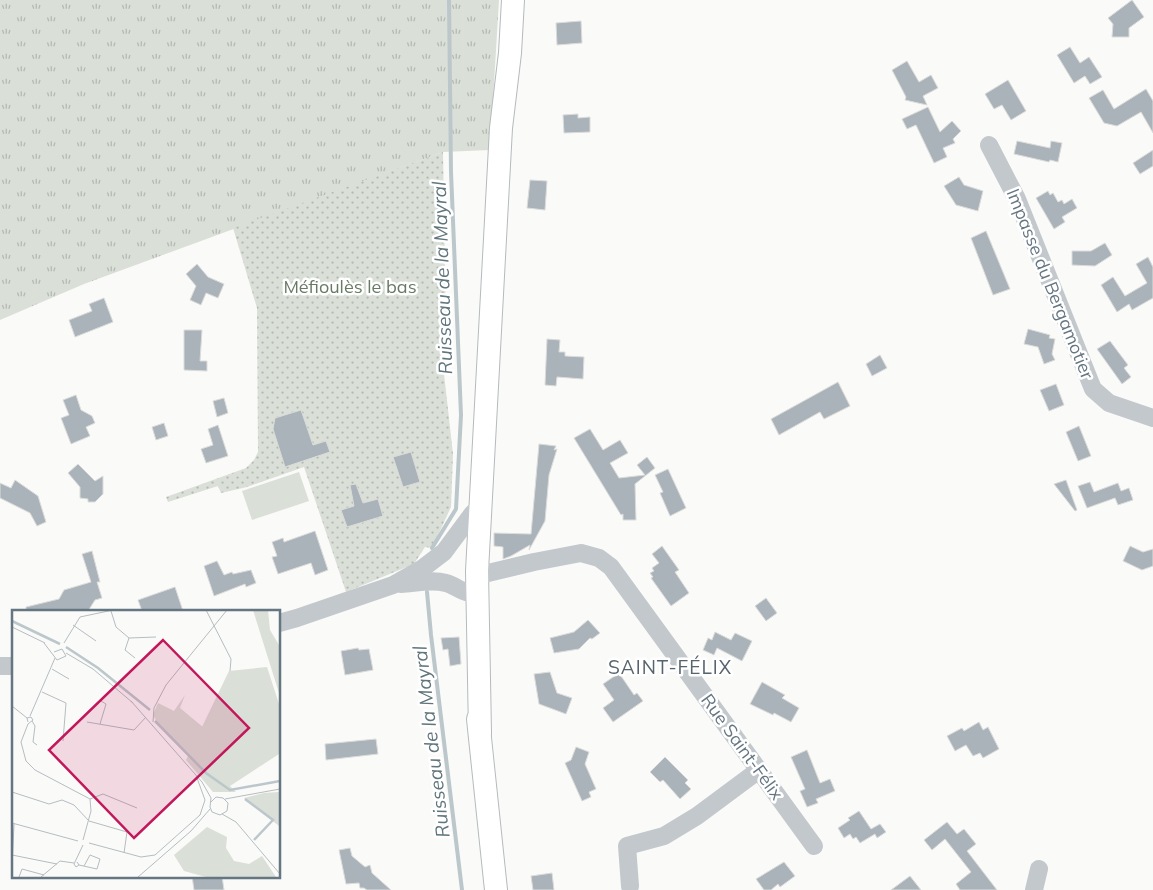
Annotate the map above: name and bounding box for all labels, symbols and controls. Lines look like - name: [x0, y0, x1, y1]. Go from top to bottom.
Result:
- water label: Ruisseau de la Mayral: [427, 181, 457, 375]
- street label: Impasse du Bergamotier: [1002, 185, 1099, 383]
- park label: Méfioulès le bas: [283, 275, 417, 298]
- inset map: [12, 610, 280, 878]
- water label: Ruisseau de la Mayral: [407, 644, 455, 839]
- district label: SAINT-FÉLIX: [608, 655, 732, 679]
- street label: Rue Saint-Félix: [696, 689, 789, 805]

